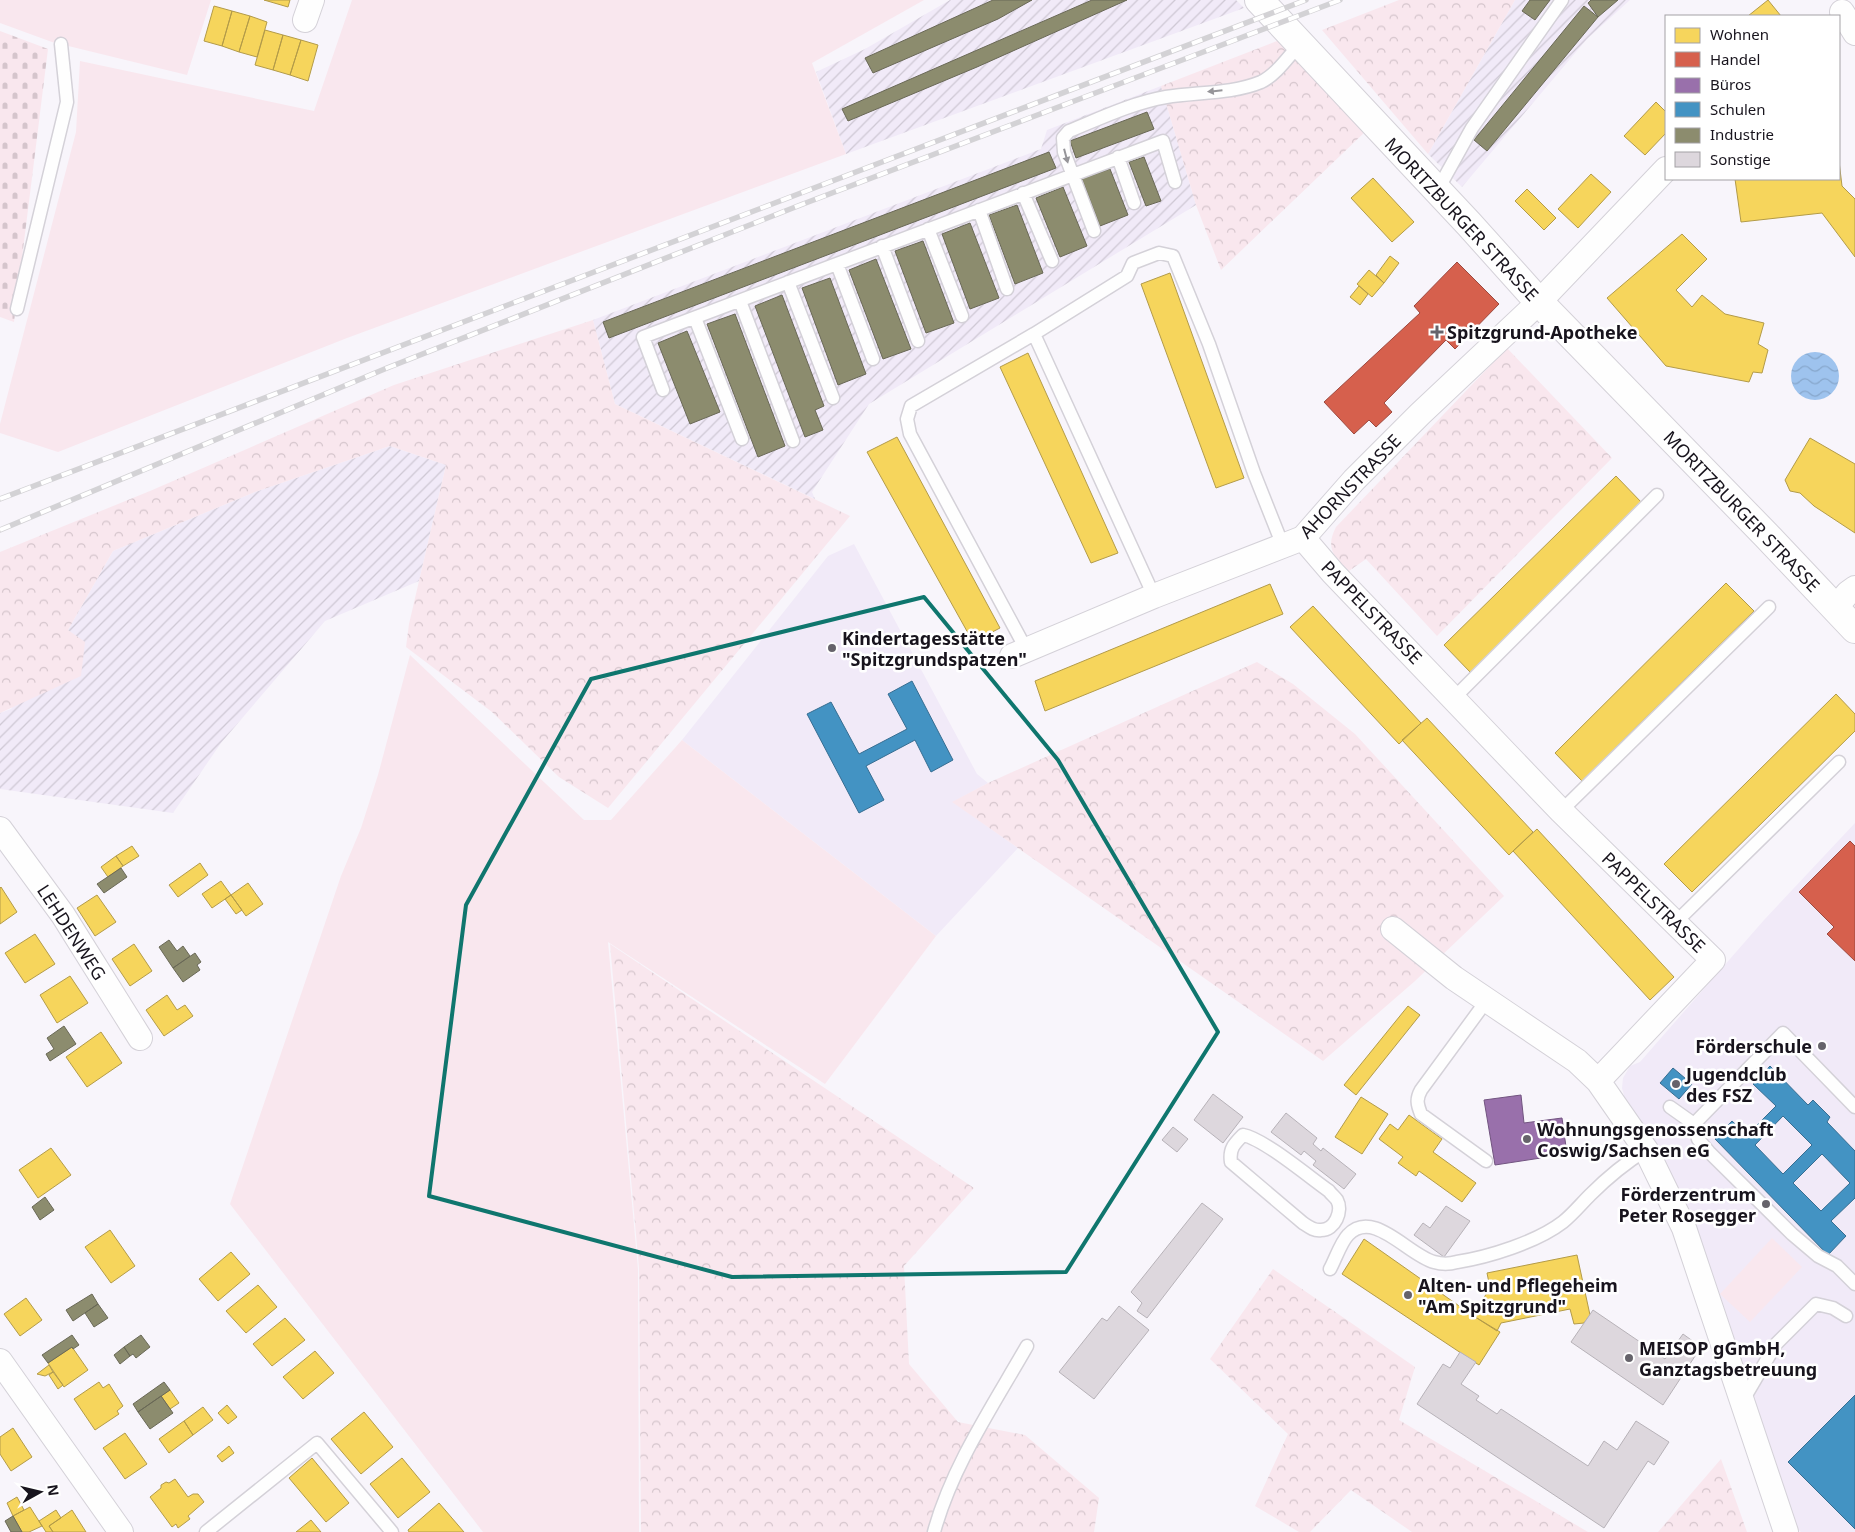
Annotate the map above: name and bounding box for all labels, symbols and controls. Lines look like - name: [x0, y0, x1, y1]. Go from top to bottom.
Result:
- legend: [1665, 15, 1840, 180]
- text: Wohnen: [1710, 24, 1769, 44]
- text: Handel: [1710, 49, 1760, 69]
- text: Büros: [1710, 74, 1751, 94]
- one-way arrow: [1207, 87, 1223, 95]
- text: Schulen: [1710, 99, 1766, 119]
- text: Industrie: [1710, 124, 1774, 144]
- street label: MORITZBURGER STRASSE: [1380, 132, 1544, 306]
- one-way arrow: [1062, 148, 1070, 163]
- text: Sonstige: [1710, 149, 1771, 169]
- place label: Spitzgrund-Apotheke: [1447, 320, 1638, 344]
- marker: Spitzgrund-Apotheke: [1431, 326, 1443, 338]
- street label: MORITZBURGER STRASSE: [1659, 425, 1825, 597]
- street label: AHORNSTRASSE: [1294, 429, 1406, 543]
- street label: PAPPELSTRASSE: [1316, 555, 1428, 669]
- place label: Kindertagesstätte "Spitzgrundspatzen": [842, 626, 1027, 671]
- marker: Kindertagesstätte "Spitzgrundspatzen": [826, 642, 838, 654]
- street label: PAPPELSTRASSE: [1597, 846, 1711, 958]
- street label: LEHDENWEG: [32, 880, 112, 984]
- place label: Förderschule: [1695, 1034, 1812, 1058]
- marker: Förderschule: [1816, 1040, 1828, 1052]
- place label: Jugendclub des FSZ: [1684, 1062, 1787, 1107]
- marker: Jugendclub des FSZ: [1670, 1078, 1682, 1090]
- place label: Wohnungsgenossenschaft Coswig/Sachsen eG: [1537, 1117, 1774, 1162]
- marker: Wohnungsgenossenschaft Coswig/Sachsen eG: [1521, 1133, 1533, 1145]
- place label: Förderzentrum Peter Rosegger: [1618, 1182, 1756, 1227]
- marker: Förderzentrum Peter Rosegger: [1760, 1198, 1772, 1210]
- place label: Alten- und Pflegeheim "Am Spitzgrund": [1418, 1273, 1618, 1318]
- marker: Alten- und Pflegeheim "Am Spitzgrund": [1402, 1289, 1414, 1301]
- place label: MEISOP gGmbH, Ganztagsbetreuung: [1639, 1336, 1817, 1381]
- marker: MEISOP gGmbH, Ganztagsbetreuung: [1623, 1352, 1635, 1364]
- north arrow: [15, 1467, 65, 1517]
- text: N: [43, 1483, 64, 1497]

